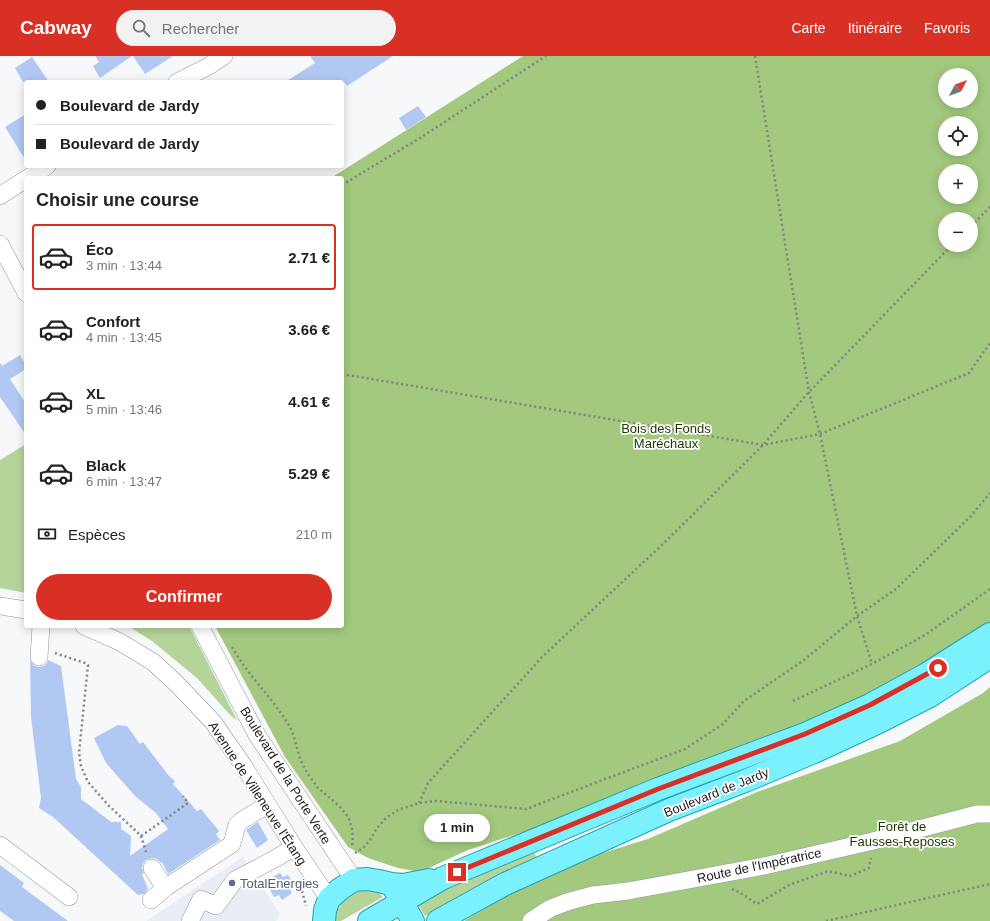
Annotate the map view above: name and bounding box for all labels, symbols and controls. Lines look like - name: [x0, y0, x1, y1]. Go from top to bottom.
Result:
- search box: [116, 10, 396, 46]
- text: Cabway: [20, 17, 92, 38]
- icon: search: [130, 17, 152, 39]
- text: Rechercher: [162, 20, 239, 37]
- text: Carte: [791, 20, 826, 36]
- text: Itinéraire: [848, 20, 902, 36]
- text: Favoris: [924, 20, 970, 36]
- north arrow: [938, 68, 978, 108]
- map controls: [938, 68, 978, 252]
- text: Boulevard de Jardy: [60, 97, 199, 114]
- button: locate: [938, 116, 978, 156]
- text: Boulevard de Jardy: [60, 135, 199, 152]
- button: +: [938, 164, 978, 204]
- text: Choisir une course: [36, 190, 199, 210]
- button: −: [938, 212, 978, 252]
- icon: car: [38, 239, 74, 275]
- text: Éco: [86, 241, 114, 258]
- text: 2.71 €: [288, 249, 330, 266]
- text: 3 min · 13:44: [86, 258, 162, 273]
- icon: car: [38, 311, 74, 347]
- text: Confort: [86, 313, 140, 330]
- text: 3.66 €: [288, 321, 330, 338]
- text: 4 min · 13:45: [86, 330, 162, 345]
- icon: car: [38, 383, 74, 419]
- text: XL: [86, 385, 105, 402]
- text: 4.61 €: [288, 393, 330, 410]
- text: 5 min · 13:46: [86, 402, 162, 417]
- park label: Bois des Fonds Maréchaux: [621, 421, 711, 451]
- icon: car: [38, 455, 74, 491]
- text: Black: [86, 457, 126, 474]
- text: 5.29 €: [288, 465, 330, 482]
- text: 6 min · 13:47: [86, 474, 162, 489]
- icon: cash: [36, 523, 58, 545]
- text: Espèces: [68, 526, 126, 543]
- text: 210 m: [296, 527, 332, 542]
- button: Confirmer: [36, 574, 332, 620]
- route start: [929, 659, 947, 677]
- street label: Boulevard de la Porte Verte: [237, 704, 334, 847]
- street label: Avenue de Villeneuve l'Étang: [205, 719, 310, 868]
- street label: Boulevard de Jardy: [661, 764, 771, 820]
- callout: 1 min: [424, 814, 490, 842]
- park label: Forêt de Fausses-Reposes: [850, 819, 955, 849]
- text: 1 min: [440, 820, 474, 835]
- street label: Route de l'Impératrice: [696, 845, 823, 886]
- route end: [448, 863, 466, 881]
- place label: TotalEnergies: [240, 876, 319, 891]
- marker: TotalEnergies: [227, 878, 237, 888]

